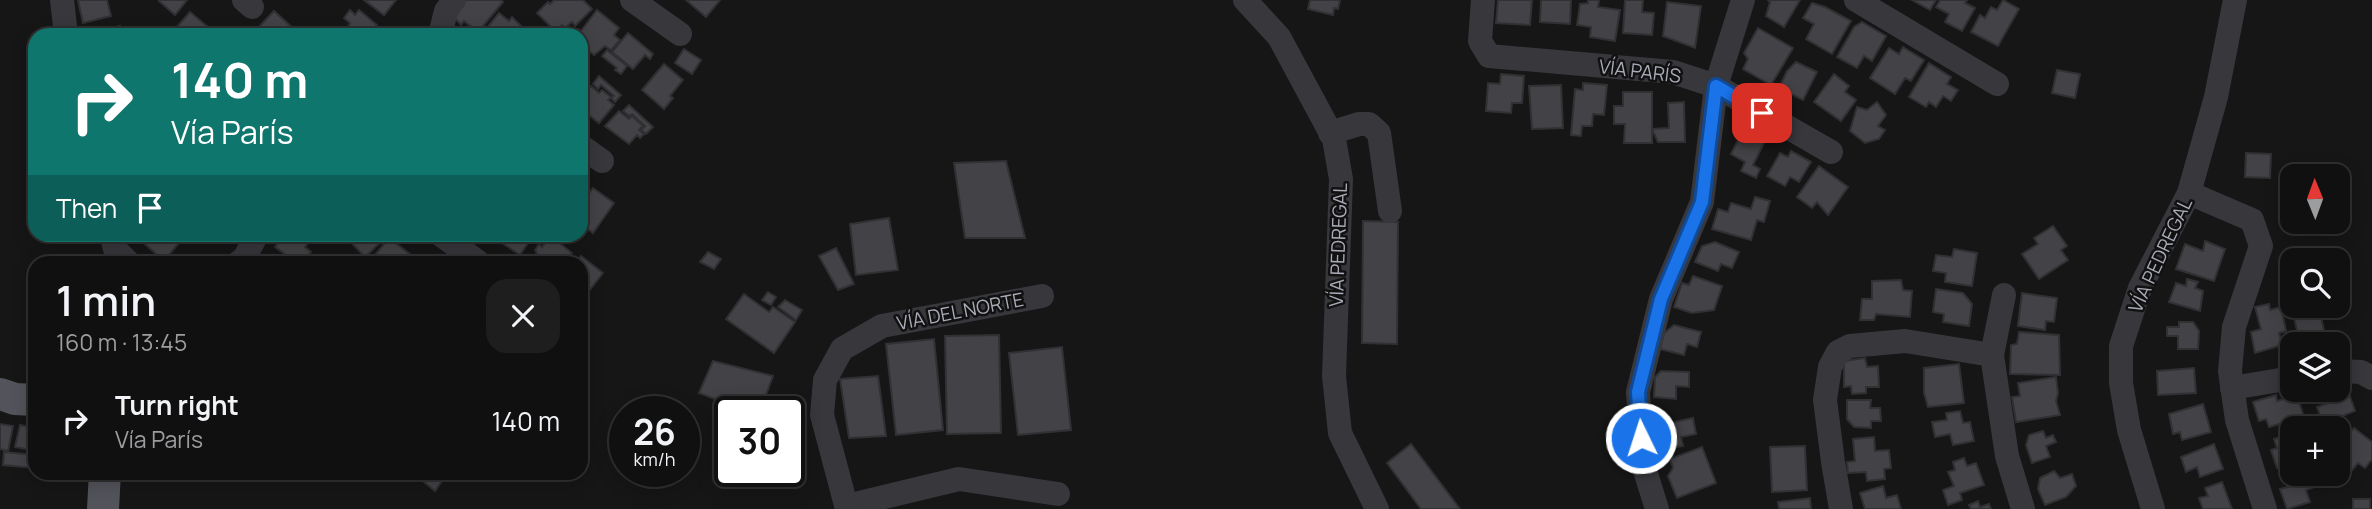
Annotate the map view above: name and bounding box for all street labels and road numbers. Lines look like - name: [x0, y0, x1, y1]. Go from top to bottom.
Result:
- street label: VÍA PARÍS: [1598, 53, 1683, 89]
- street label: VÍA PEDREGAL: [1323, 182, 1353, 307]
- street label: VÍA PEDREGAL: [2122, 193, 2198, 317]
- street label: VÍA DEL NORTE: [894, 286, 1026, 336]

